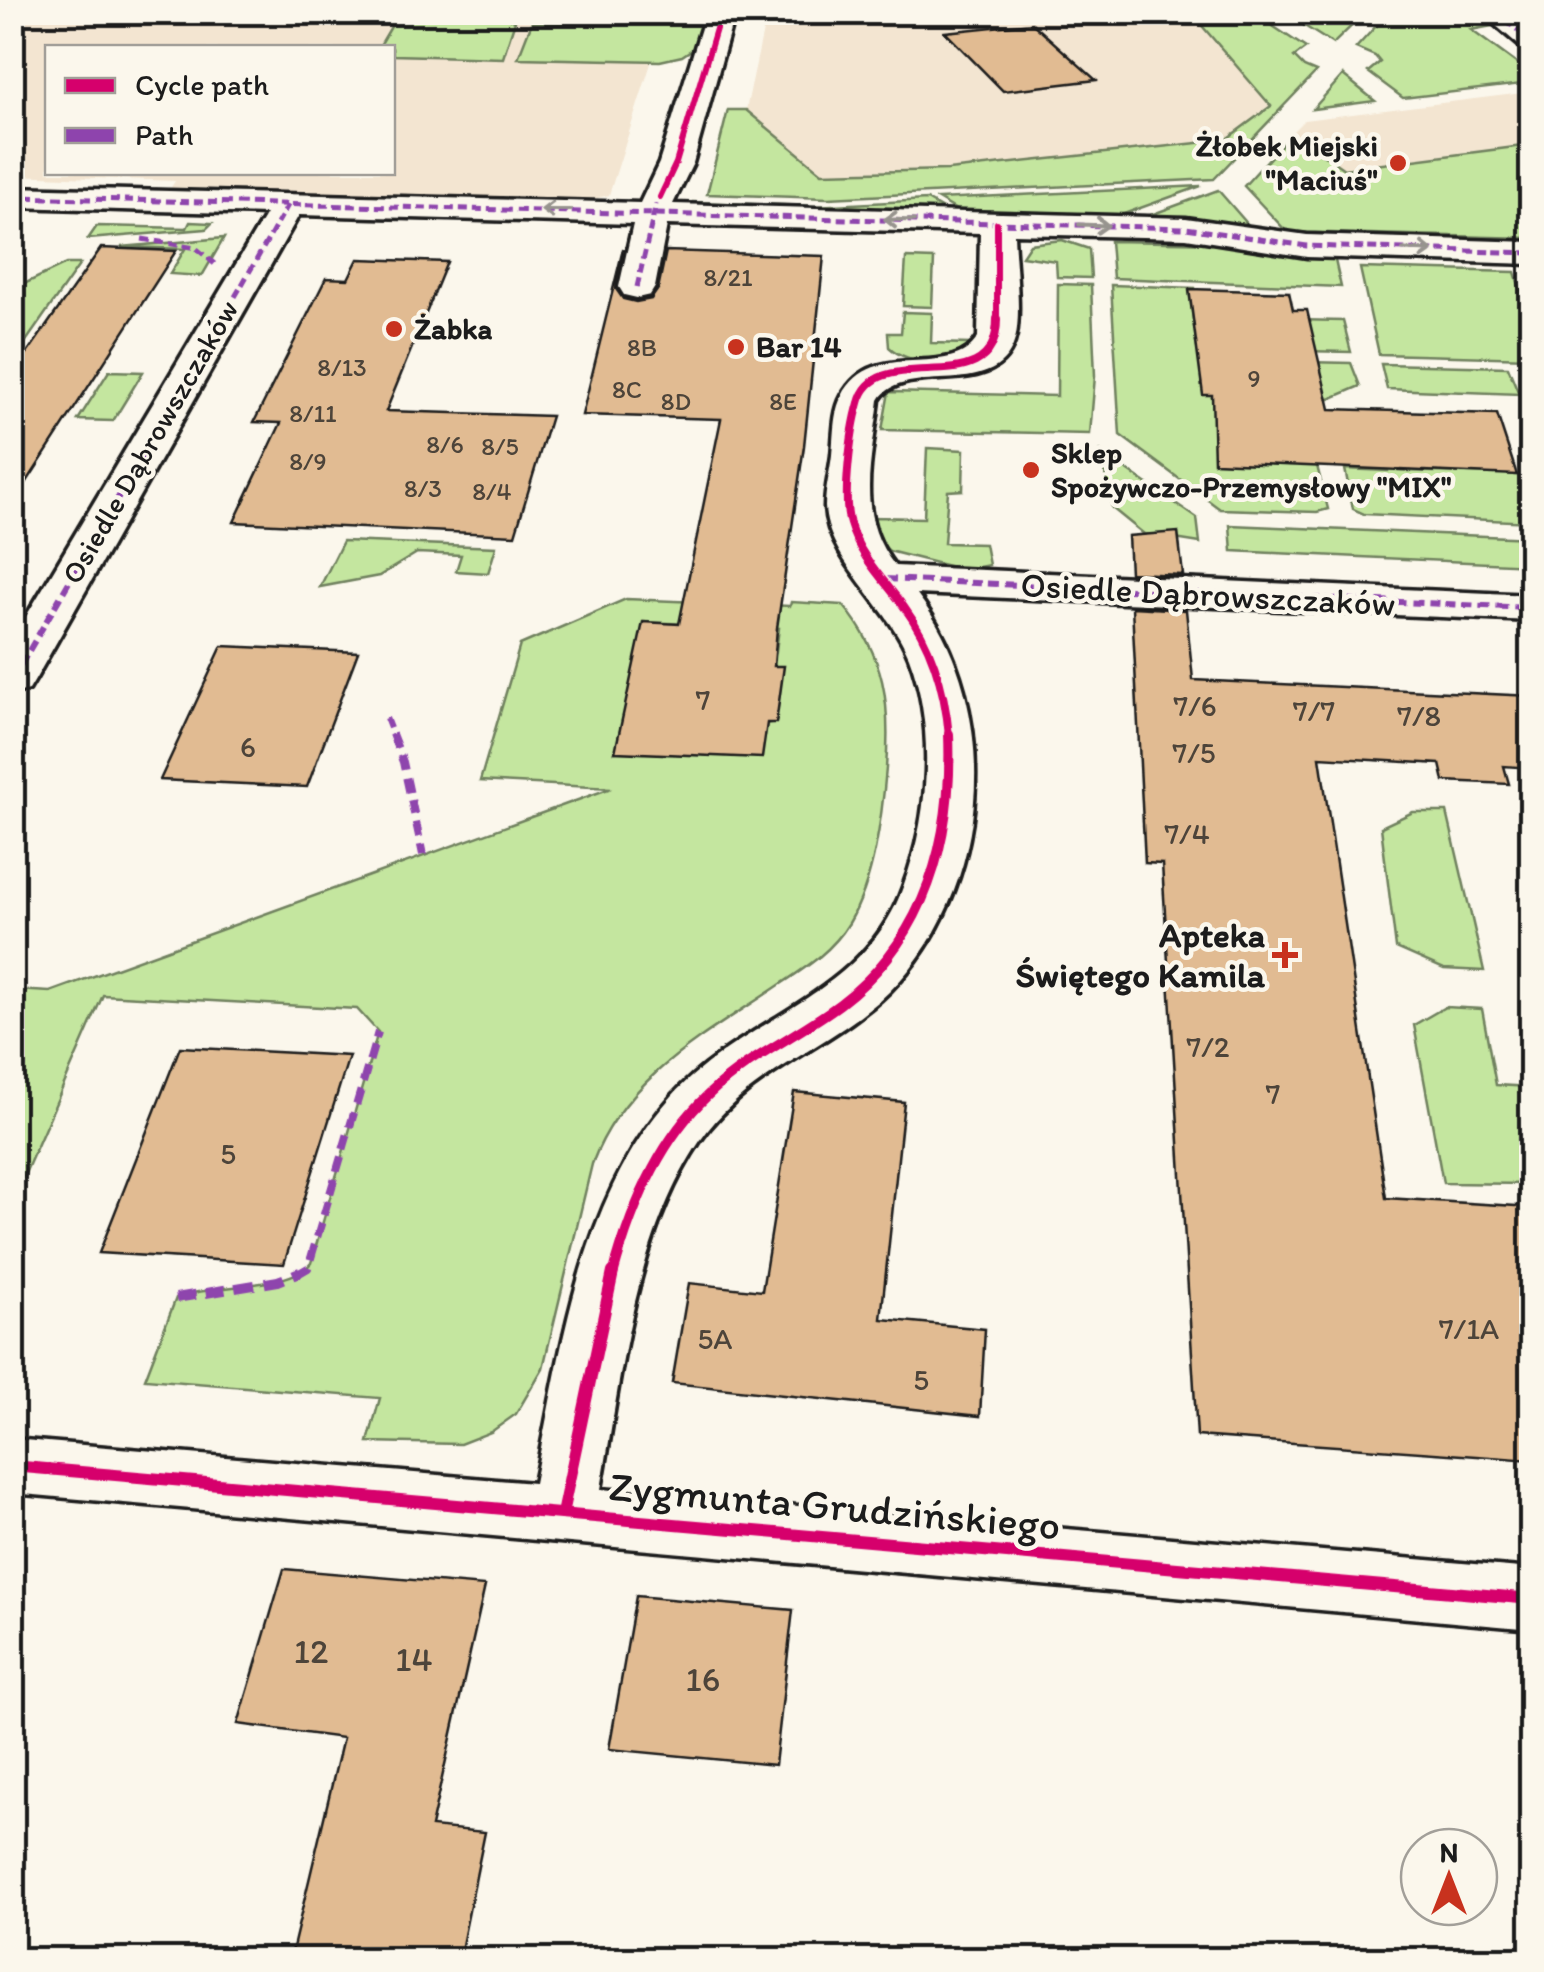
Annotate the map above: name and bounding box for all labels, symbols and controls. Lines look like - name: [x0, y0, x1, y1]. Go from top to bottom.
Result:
- legend: [45, 45, 395, 175]
- text: Cycle path: [135, 66, 269, 103]
- text: Path: [135, 116, 193, 153]
- place label: Żłobek Miejski "Maciuś": [1196, 127, 1378, 198]
- marker: Żłobek Miejski "Maciuś": [1387, 152, 1409, 174]
- one-way arrow: [540, 200, 572, 220]
- one-way arrow: [884, 210, 916, 229]
- one-way arrow: [1078, 216, 1110, 235]
- one-way arrow: [1401, 241, 1433, 260]
- house number: 8/21: [704, 262, 753, 292]
- street label: Osiedle Dąbrowszczaków: [53, 293, 246, 590]
- place label: Żabka: [414, 310, 493, 347]
- marker: Żabka: [383, 318, 405, 340]
- place label: Bar 14: [756, 328, 842, 365]
- house number: 8B: [627, 332, 657, 362]
- marker: Bar 14: [725, 336, 747, 358]
- house number: 8/13: [317, 352, 367, 382]
- house number: 9: [1247, 363, 1261, 393]
- house number: 8C: [612, 374, 642, 404]
- house number: 8D: [661, 386, 691, 416]
- house number: 8E: [769, 386, 797, 416]
- house number: 8/11: [289, 398, 337, 428]
- house number: 8/6: [426, 429, 464, 459]
- house number: 8/5: [481, 431, 519, 461]
- place label: Sklep Spożywczo-Przemysłowy "MIX": [1051, 434, 1452, 505]
- house number: 8/9: [289, 446, 327, 476]
- marker: Sklep Spożywczo-Przemysłowy "MIX": [1020, 459, 1042, 481]
- house number: 8/3: [404, 473, 442, 503]
- house number: 8/4: [472, 476, 512, 506]
- street label: Osiedle Dąbrowszczaków: [1019, 563, 1397, 625]
- house number: 7: [696, 681, 711, 718]
- house number: 7/6: [1173, 687, 1217, 724]
- house number: 7/7: [1293, 692, 1335, 729]
- house number: 7/8: [1397, 697, 1441, 734]
- house number: 6: [240, 728, 256, 765]
- house number: 7/5: [1172, 734, 1216, 771]
- house number: 7/4: [1164, 815, 1210, 852]
- place label: Apteka Świętego Kamila: [1015, 914, 1266, 996]
- marker: Apteka Świętego Kamila: [1274, 944, 1296, 966]
- house number: 7/2: [1186, 1028, 1230, 1065]
- house number: 7: [1266, 1075, 1281, 1112]
- house number: 5: [220, 1135, 236, 1172]
- house number: 7/1A: [1439, 1310, 1499, 1347]
- house number: 5A: [698, 1320, 732, 1357]
- house number: 5: [913, 1361, 929, 1398]
- street label: Zygmunta Grudzińskiego: [607, 1460, 1063, 1551]
- house number: 12: [294, 1630, 328, 1672]
- house number: 14: [395, 1638, 433, 1680]
- house number: 16: [686, 1658, 720, 1700]
- north arrow: [1399, 1827, 1499, 1927]
- text: N: [1440, 1835, 1458, 1869]

